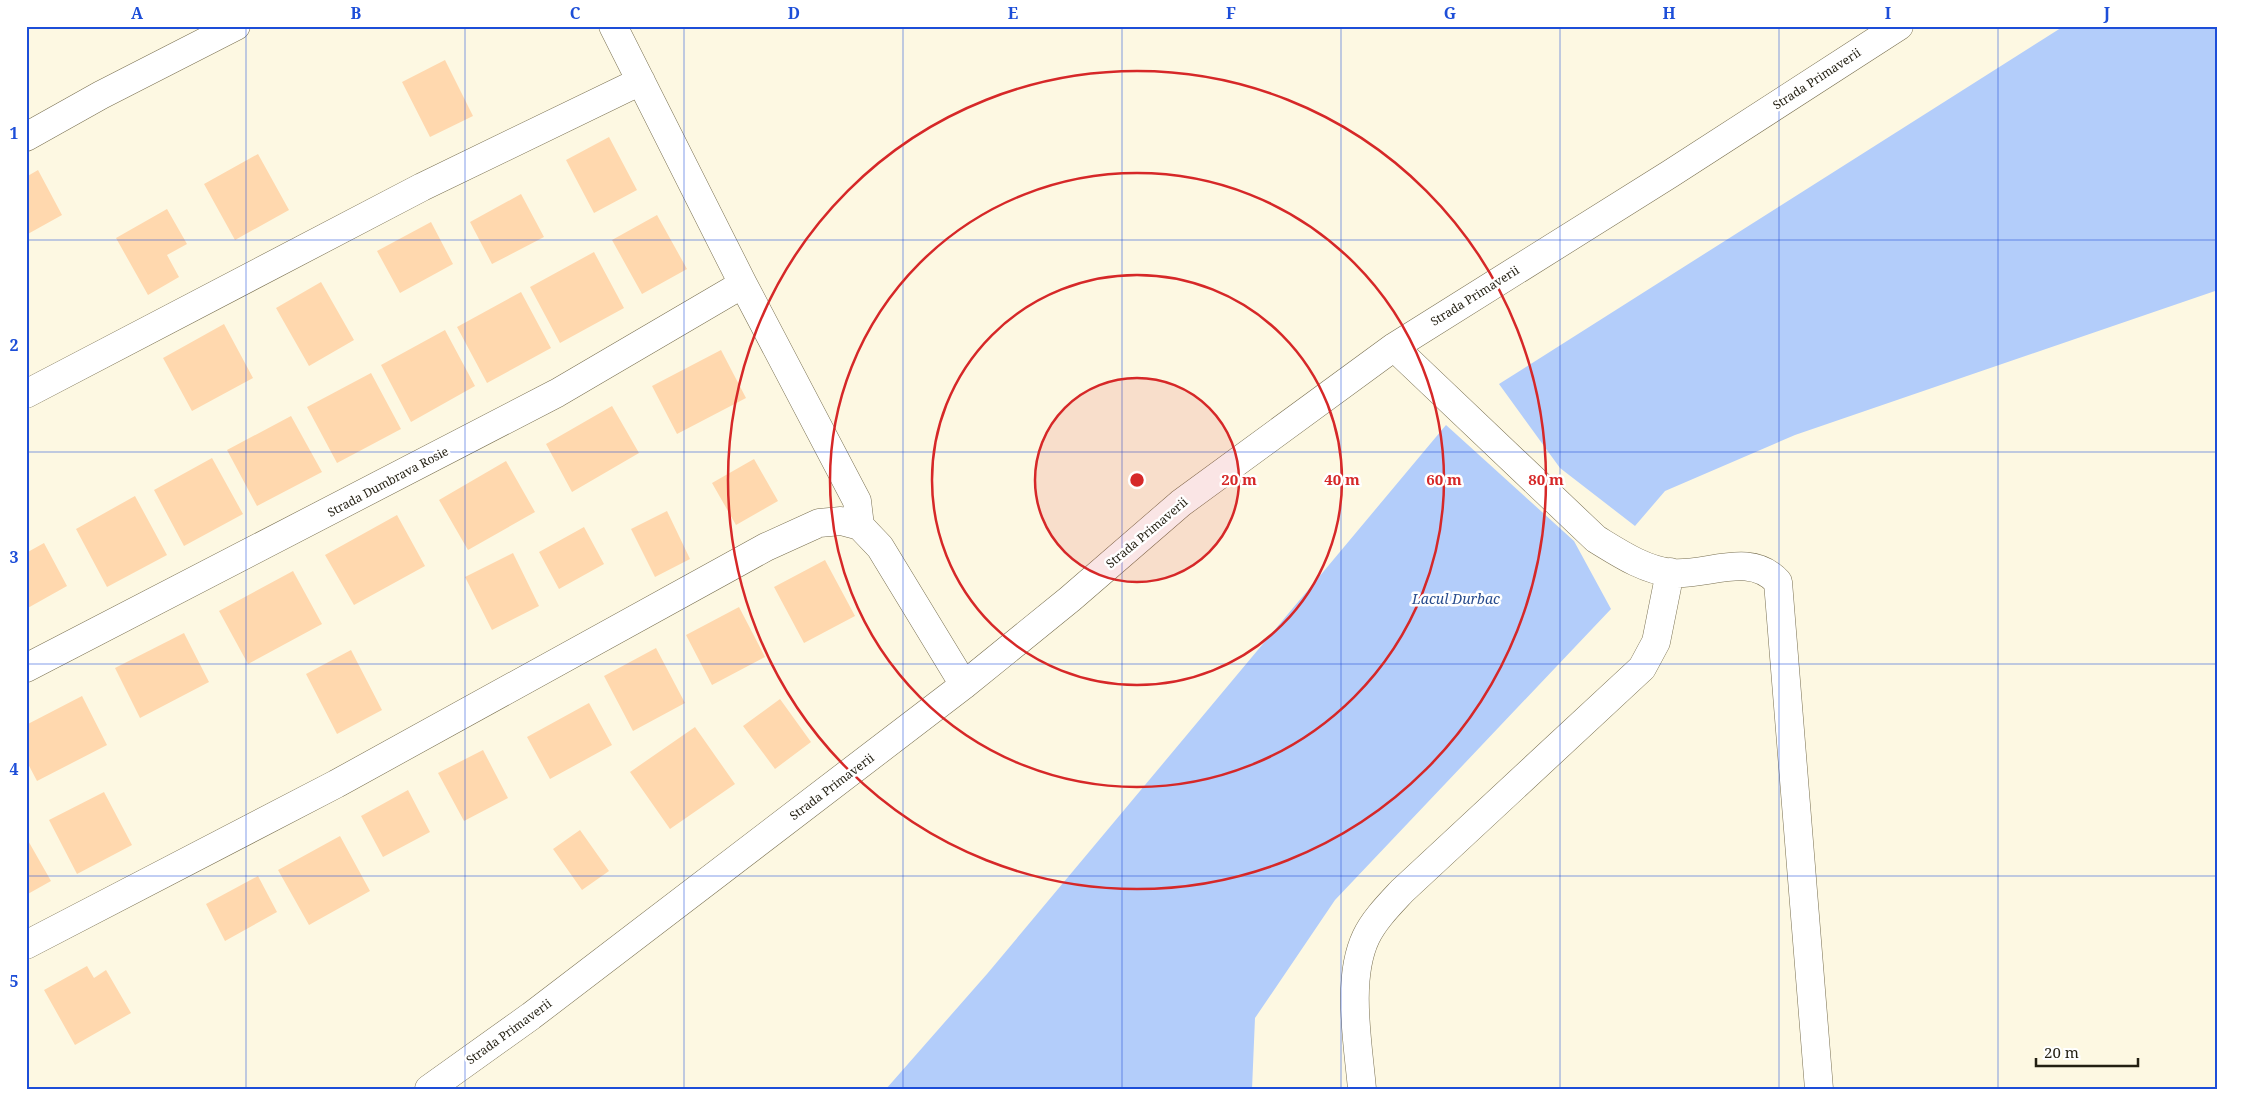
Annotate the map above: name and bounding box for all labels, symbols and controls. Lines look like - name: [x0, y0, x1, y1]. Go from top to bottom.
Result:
- text: A: [131, 2, 144, 24]
- text: B: [351, 2, 362, 24]
- text: C: [570, 2, 581, 24]
- text: D: [788, 2, 800, 24]
- text: E: [1008, 2, 1018, 24]
- text: F: [1226, 2, 1236, 24]
- text: G: [1444, 2, 1456, 24]
- text: H: [1662, 2, 1676, 24]
- text: I: [1885, 2, 1891, 24]
- text: J: [2103, 2, 2111, 24]
- street label: Strada Primaverii: [1769, 44, 1864, 113]
- text: 1: [9, 122, 19, 144]
- street label: Strada Primaverii: [1427, 261, 1522, 330]
- text: 2: [9, 334, 19, 356]
- street label: Strada Dumbrava Rosie: [324, 442, 451, 521]
- text: 20 m: [1221, 469, 1257, 489]
- text: 40 m: [1324, 469, 1360, 489]
- text: 60 m: [1426, 469, 1462, 489]
- text: 80 m: [1528, 469, 1564, 489]
- centre of rings: [1128, 471, 1146, 489]
- street label: Strada Primaverii: [1102, 493, 1191, 572]
- text: 3: [9, 546, 19, 568]
- water label: Lacul Durbac: [1411, 589, 1500, 608]
- street label: Strada Primaverii: [786, 749, 878, 824]
- text: 4: [9, 758, 19, 780]
- text: 5: [9, 970, 19, 992]
- street label: Strada Primaverii: [463, 995, 555, 1068]
- scale bar: [2036, 1035, 2139, 1067]
- text: 20 m: [2044, 1042, 2079, 1062]

